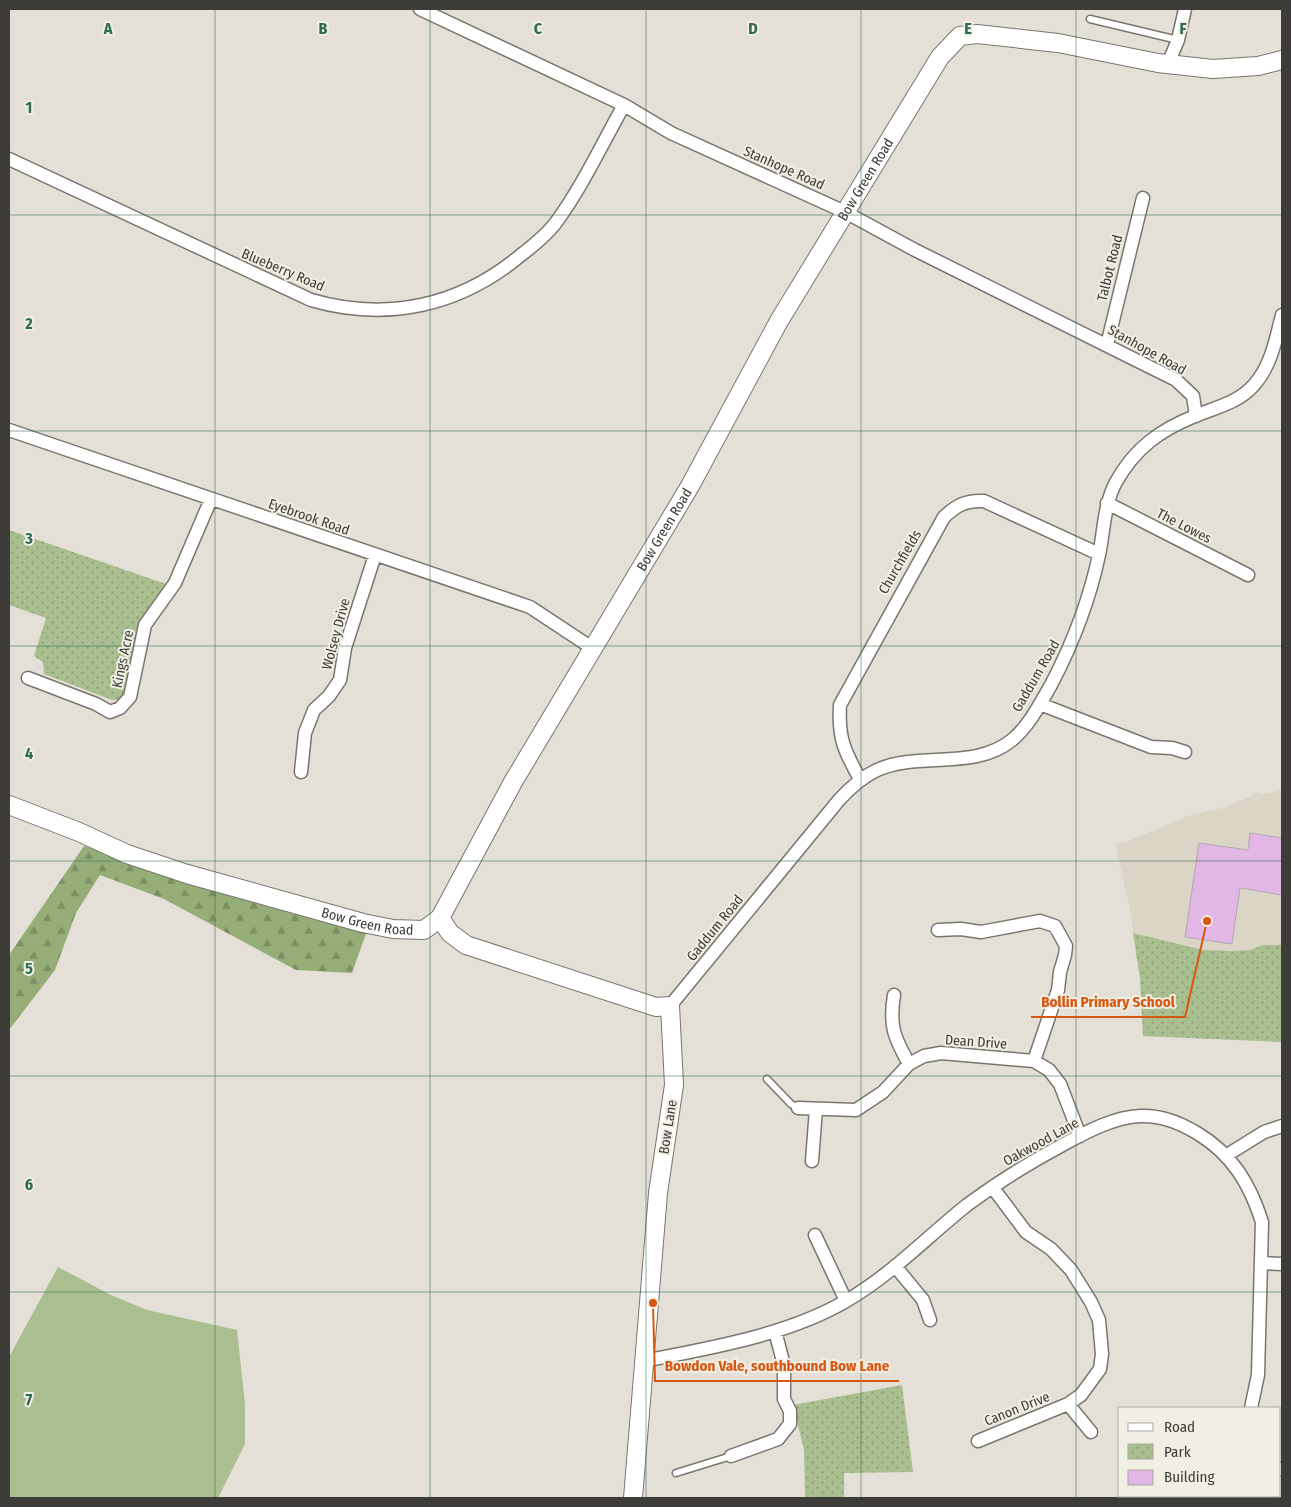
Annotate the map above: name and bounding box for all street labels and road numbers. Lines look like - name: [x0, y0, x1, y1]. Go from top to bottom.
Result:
- street label: Bow Green Road: [834, 135, 897, 224]
- street label: Stanhope Road: [741, 143, 827, 193]
- street label: Talbot Road: [1094, 233, 1126, 303]
- street label: Blueberry Road: [239, 245, 327, 295]
- street label: Stanhope Road: [1105, 321, 1189, 379]
- street label: Bow Green Road: [633, 485, 695, 574]
- street label: Eyebrook Road: [266, 495, 352, 539]
- street label: The Lowes: [1154, 505, 1214, 547]
- street label: Churchfields: [875, 527, 925, 597]
- street label: Wolsey Drive: [318, 596, 354, 672]
- street label: Kings Acre: [109, 628, 137, 690]
- street label: Gaddum Road: [1009, 637, 1063, 715]
- street label: Gaddum Road: [683, 891, 747, 965]
- street label: Bow Green Road: [320, 903, 414, 938]
- street label: Dean Drive: [944, 1031, 1008, 1053]
- street label: Bow Lane: [655, 1099, 681, 1155]
- street label: Oakwood Lane: [1000, 1114, 1082, 1170]
- street label: Canon Drive: [982, 1388, 1052, 1430]

